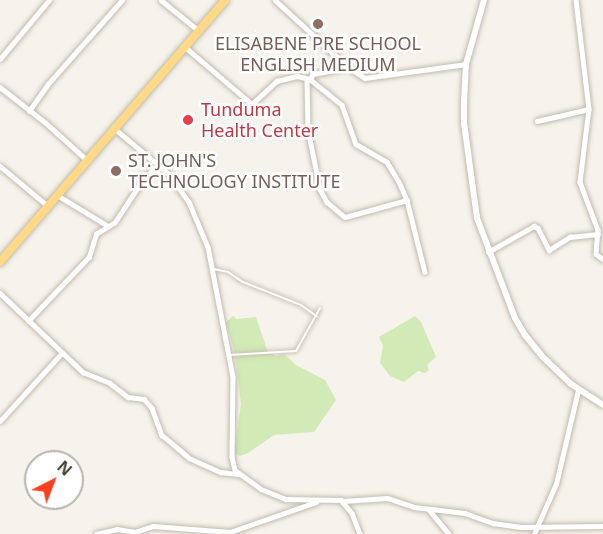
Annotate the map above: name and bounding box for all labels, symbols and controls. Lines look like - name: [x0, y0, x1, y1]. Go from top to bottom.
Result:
- marker: ELISABENE PRE SCHOOL ENGLISH MEDIUM: [311, 17, 325, 31]
- place label: ELISABENE PRE SCHOOL ENGLISH MEDIUM: [215, 33, 421, 76]
- place label: Tunduma Health Center: [201, 99, 318, 142]
- marker: Tunduma Health Center: [179, 111, 197, 129]
- place label: ST. JOHN'S TECHNOLOGY INSTITUTE: [128, 150, 341, 192]
- marker: ST. JOHN'S TECHNOLOGY INSTITUTE: [109, 164, 123, 178]
- north arrow: [24, 450, 84, 510]
- text: N: [53, 456, 77, 481]

